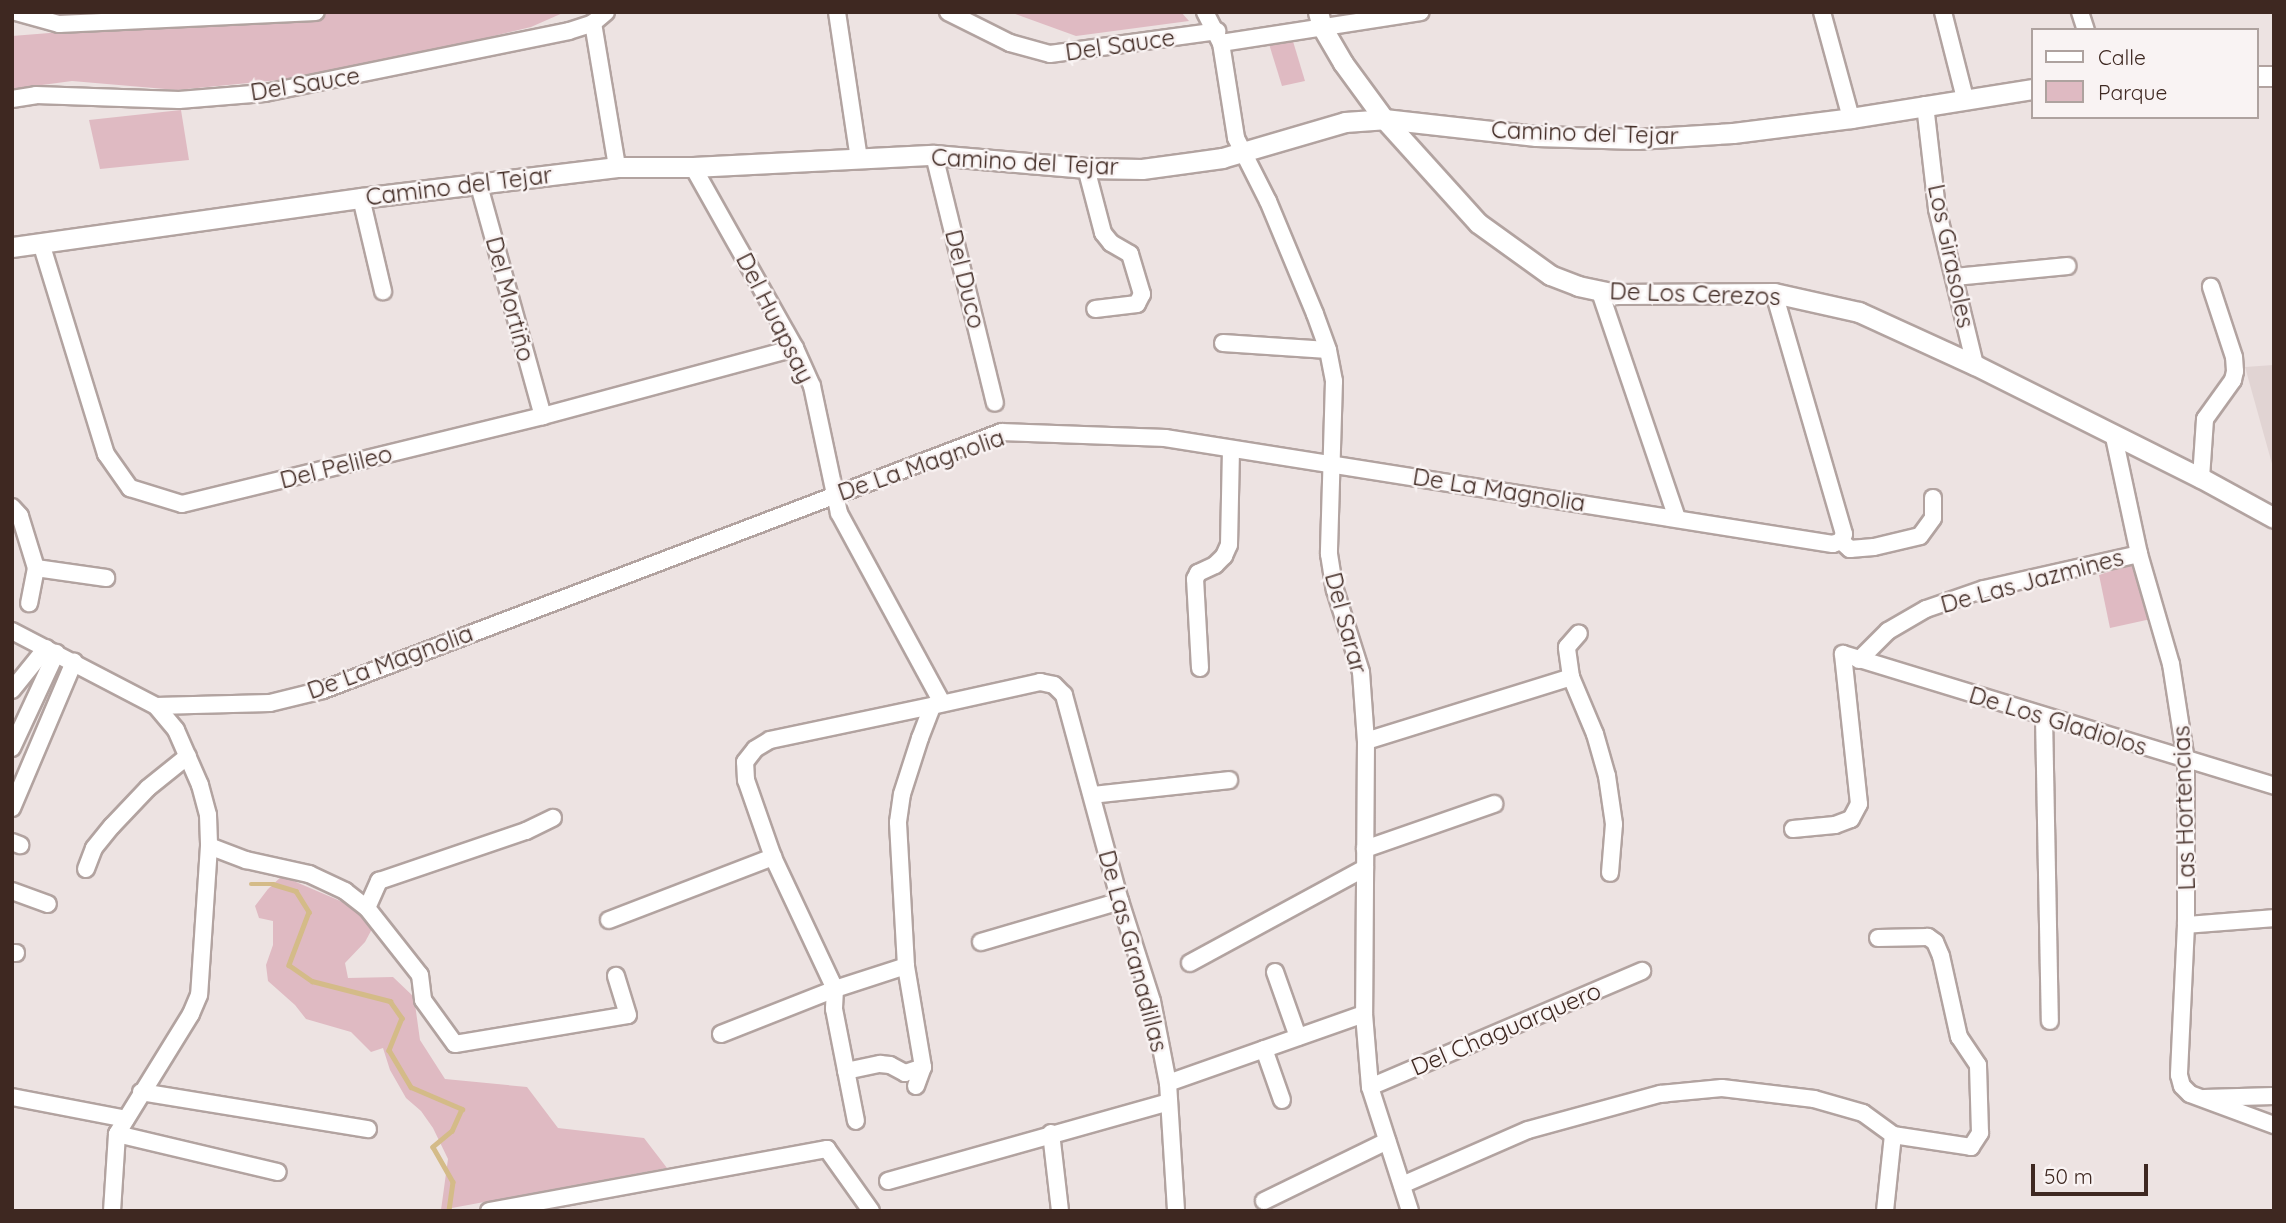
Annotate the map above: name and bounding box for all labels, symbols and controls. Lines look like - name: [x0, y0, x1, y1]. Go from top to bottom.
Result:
- street label: Del Sauce: [1063, 23, 1177, 67]
- legend: [2030, 28, 2258, 119]
- text: Calle: [2098, 44, 2146, 70]
- street label: Del Sauce: [248, 61, 362, 107]
- text: Parque: [2098, 79, 2167, 105]
- street label: Camino del Tejar: [1491, 115, 1679, 151]
- street label: Camino del Tejar: [930, 143, 1120, 181]
- street label: Camino del Tejar: [364, 160, 554, 212]
- street label: Los Girasoles: [1922, 181, 1980, 331]
- street label: Del Duco: [939, 227, 991, 331]
- street label: Del Mortiño: [479, 233, 541, 365]
- street label: Del Huapsay: [730, 248, 820, 388]
- street label: De Los Cerezos: [1609, 277, 1781, 311]
- street label: De La Magnolia: [834, 423, 1008, 507]
- street label: Del Pelileo: [277, 439, 395, 495]
- street label: De La Magnolia: [1411, 462, 1587, 518]
- street label: De Las Jazmines: [1937, 543, 2127, 619]
- street label: Del Sarar: [1319, 569, 1373, 677]
- street label: De La Magnolia: [303, 619, 477, 705]
- street label: De Los Gladiolos: [1966, 680, 2150, 762]
- street label: Las Hortencias: [2167, 725, 2201, 891]
- street label: De Las Granadillas: [1092, 847, 1174, 1055]
- street label: Del Chaguarquero: [1407, 976, 1605, 1082]
- scale bar: [2034, 1150, 2151, 1194]
- text: 50 m: [2044, 1163, 2093, 1189]

